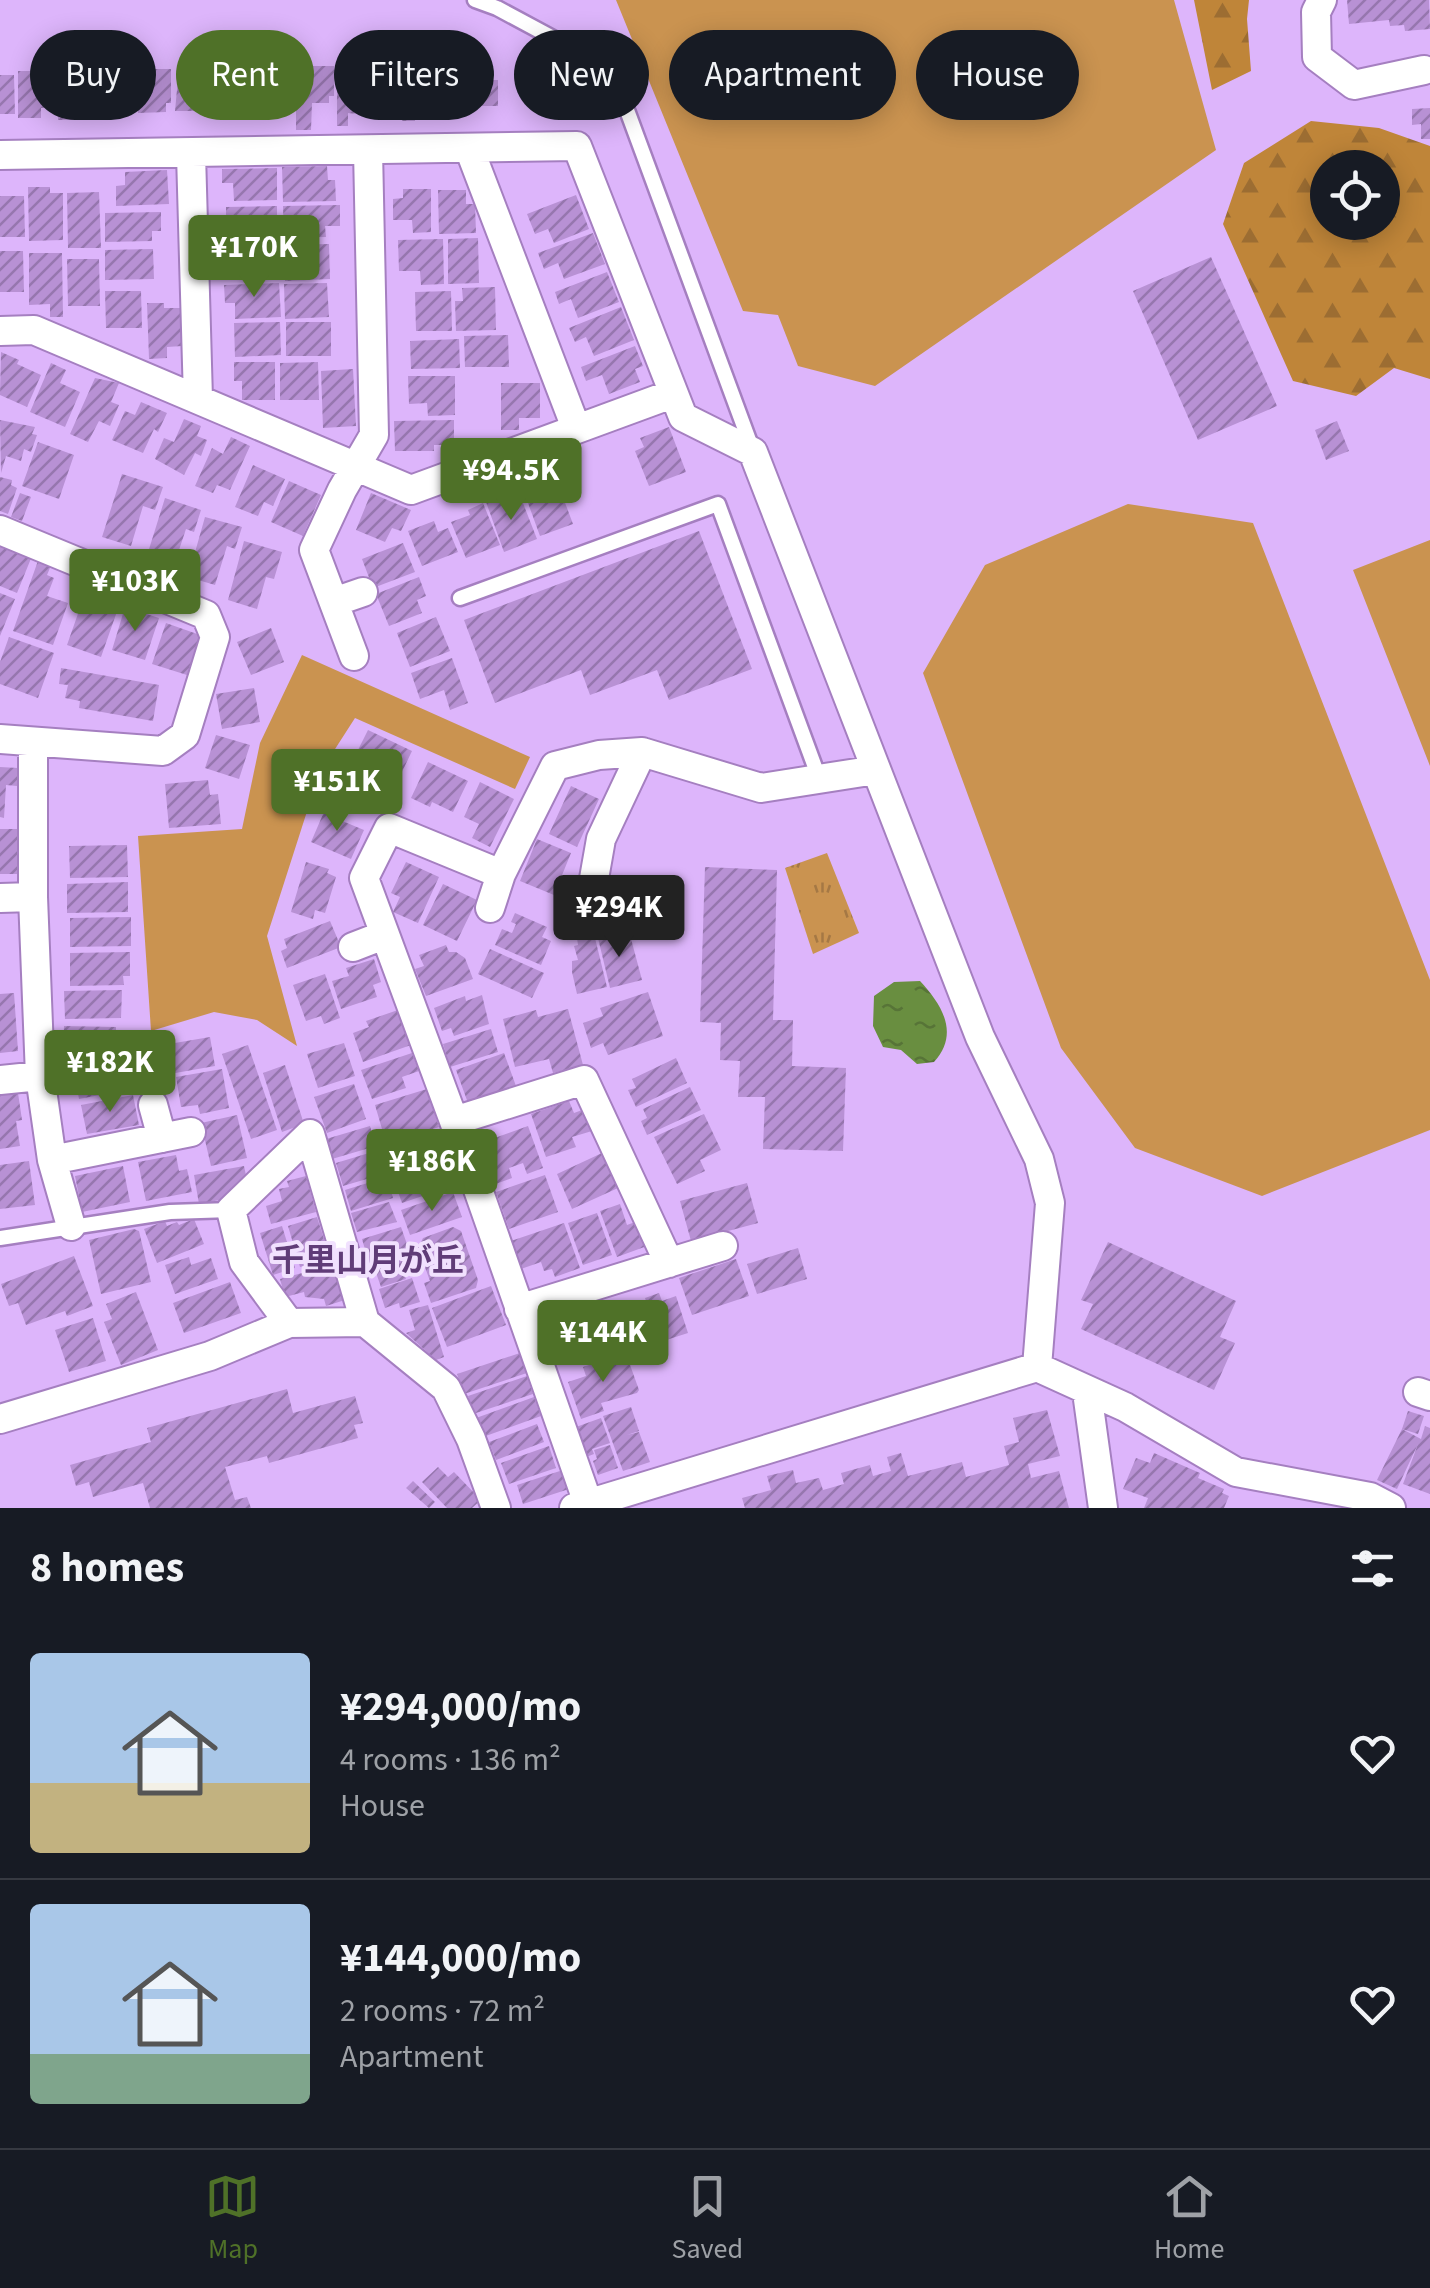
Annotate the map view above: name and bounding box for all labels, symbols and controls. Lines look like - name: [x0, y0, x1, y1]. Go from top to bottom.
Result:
- chip: Buy: [30, 30, 156, 120]
- chip: Rent: [176, 30, 314, 120]
- chip: Filters: [334, 30, 494, 120]
- chip: New: [514, 30, 649, 120]
- chip: Apartment: [669, 30, 896, 120]
- chip: House: [916, 30, 1079, 120]
- map controls: [1310, 150, 1400, 240]
- button: locate: [1310, 150, 1400, 240]
- pin: ¥170K: [184, 215, 324, 300]
- text: ¥170K: [210, 224, 298, 270]
- pin: ¥94.5K: [430, 438, 592, 523]
- text: ¥94.5K: [463, 447, 559, 493]
- pin: ¥103K: [65, 549, 205, 634]
- text: ¥103K: [91, 558, 179, 604]
- pin: ¥151K: [267, 749, 407, 834]
- text: ¥151K: [293, 758, 381, 804]
- pin: ¥294K: [549, 875, 689, 960]
- text: ¥294K: [575, 884, 663, 930]
- pin: ¥182K: [40, 1030, 180, 1115]
- text: ¥182K: [66, 1039, 154, 1085]
- pin: ¥186K: [362, 1129, 502, 1214]
- text: ¥186K: [388, 1138, 476, 1184]
- district label: 千里山月が丘: [272, 1238, 464, 1284]
- pin: ¥144K: [533, 1300, 673, 1385]
- text: ¥144K: [559, 1309, 647, 1355]
- text: 8 homes: [30, 1538, 184, 1598]
- icon: filters: [1345, 1541, 1400, 1596]
- text: ¥294,000/mo: [340, 1677, 581, 1737]
- icon: home: [110, 1693, 230, 1813]
- icon: heart: [1345, 1726, 1400, 1781]
- text: 4 rooms · 136 m²: [340, 1737, 561, 1783]
- text: House: [340, 1783, 425, 1829]
- text: ¥144,000/mo: [340, 1928, 581, 1988]
- icon: home: [110, 1944, 230, 2064]
- icon: heart: [1345, 1977, 1400, 2032]
- text: 2 rooms · 72 m²: [340, 1988, 545, 2034]
- text: Apartment: [340, 2034, 483, 2080]
- tab: Map: [205, 2169, 260, 2269]
- tab: Saved: [671, 2169, 743, 2269]
- tab: Home: [1154, 2169, 1224, 2269]

